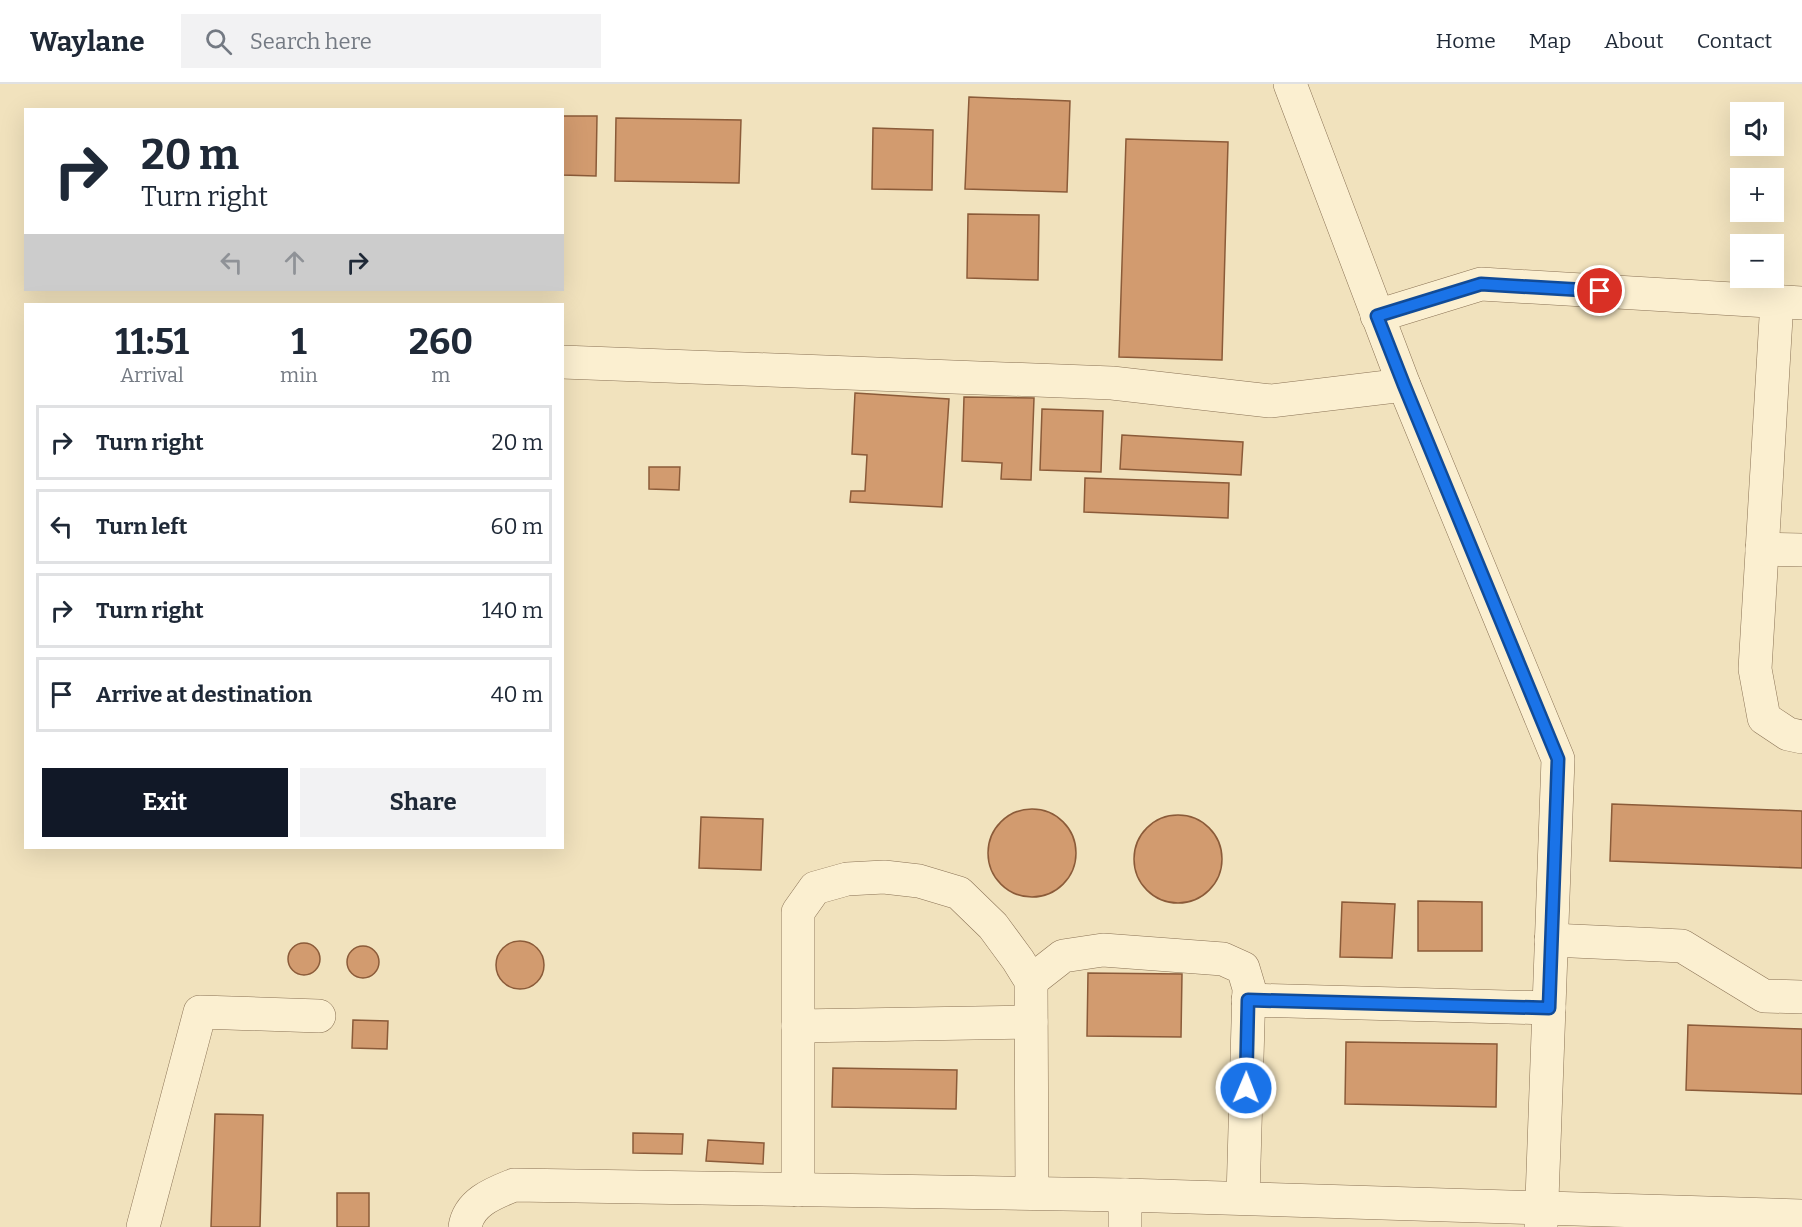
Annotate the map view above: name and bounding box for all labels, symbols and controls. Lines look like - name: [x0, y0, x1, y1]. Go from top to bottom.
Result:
- search box: [181, 14, 601, 68]
- text: Waylane: [30, 25, 145, 58]
- icon: search: [202, 25, 235, 58]
- text: Search here: [250, 28, 372, 55]
- text: Home: [1436, 28, 1496, 54]
- text: Map: [1529, 28, 1571, 54]
- text: About: [1604, 28, 1664, 54]
- text: Contact: [1697, 28, 1772, 54]
- map controls: [1730, 102, 1784, 288]
- button: sound: [1730, 102, 1784, 156]
- text: 20 m: [141, 130, 239, 180]
- icon: right: [42, 132, 120, 210]
- button: +: [1730, 168, 1784, 222]
- text: Turn right: [141, 181, 268, 213]
- button: −: [1730, 234, 1784, 288]
- icon: left: [215, 246, 248, 279]
- icon: ahead: [278, 246, 311, 279]
- icon: right: [341, 246, 374, 279]
- pin: [1574, 265, 1625, 316]
- icon: arrive: [1583, 274, 1616, 307]
- text: 11:51: [115, 320, 189, 364]
- text: 1: [291, 320, 307, 364]
- text: 260: [409, 320, 473, 364]
- text: Arrival: [120, 363, 184, 387]
- text: min: [280, 363, 318, 387]
- text: m: [431, 363, 450, 387]
- icon: right: [45, 426, 78, 459]
- text: Turn right: [96, 429, 204, 456]
- text: 20 m: [492, 429, 543, 456]
- icon: left: [45, 510, 78, 543]
- text: Turn left: [96, 513, 188, 540]
- text: 60 m: [491, 513, 543, 540]
- icon: right: [45, 594, 78, 627]
- text: Turn right: [96, 597, 204, 624]
- text: 140 m: [482, 597, 543, 624]
- icon: arrive: [45, 678, 78, 711]
- text: Arrive at destination: [96, 681, 312, 708]
- text: 40 m: [491, 681, 543, 708]
- button: Exit: [42, 768, 288, 837]
- button: Share: [300, 768, 546, 837]
- position arrow: [1214, 1056, 1278, 1120]

